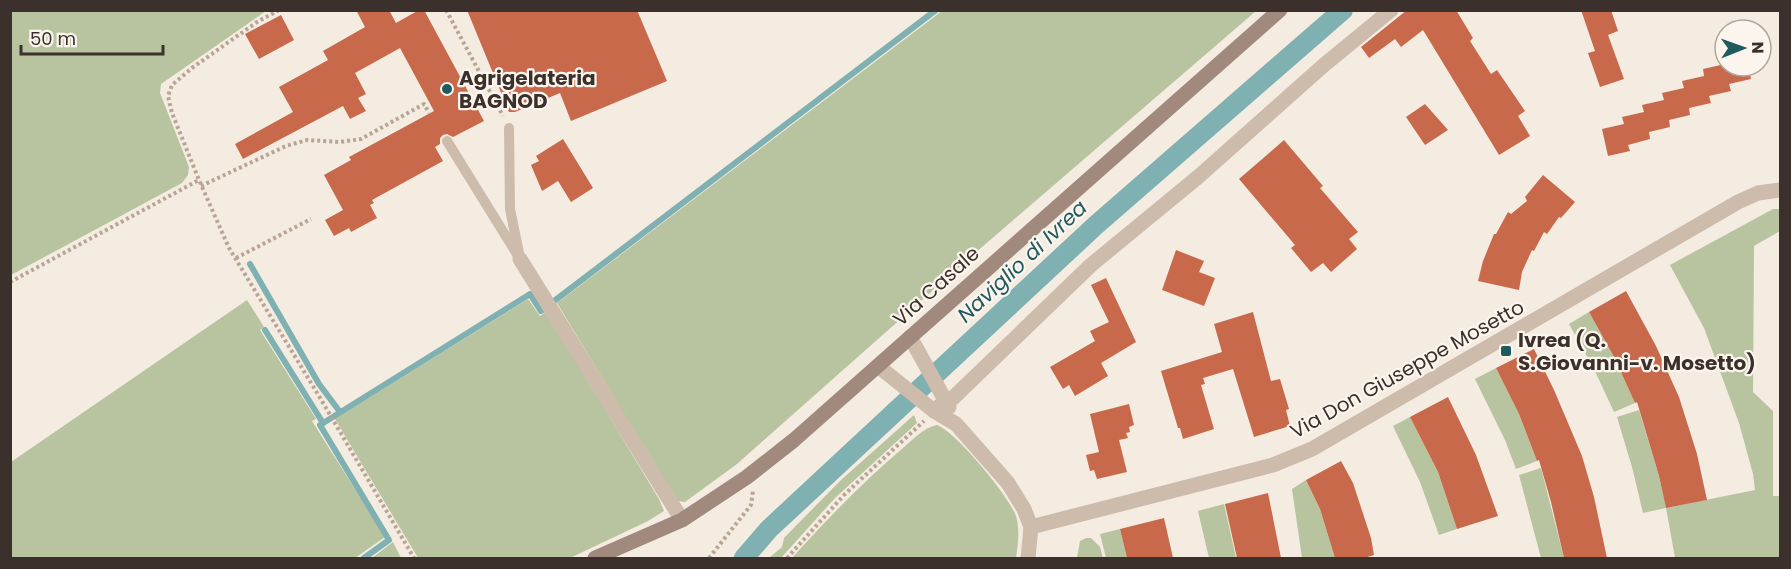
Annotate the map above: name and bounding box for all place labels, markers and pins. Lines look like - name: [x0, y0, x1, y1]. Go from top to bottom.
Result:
- place label: Agrigelateria BAGNOD: [459, 64, 596, 115]
- marker: Agrigelateria BAGNOD: [440, 82, 454, 96]
- place label: Ivrea (Q. S.Giovanni-v. Mosetto): [1518, 326, 1756, 377]
- marker: Ivrea (Q. S.Giovanni-v. Mosetto): [1499, 344, 1513, 358]

